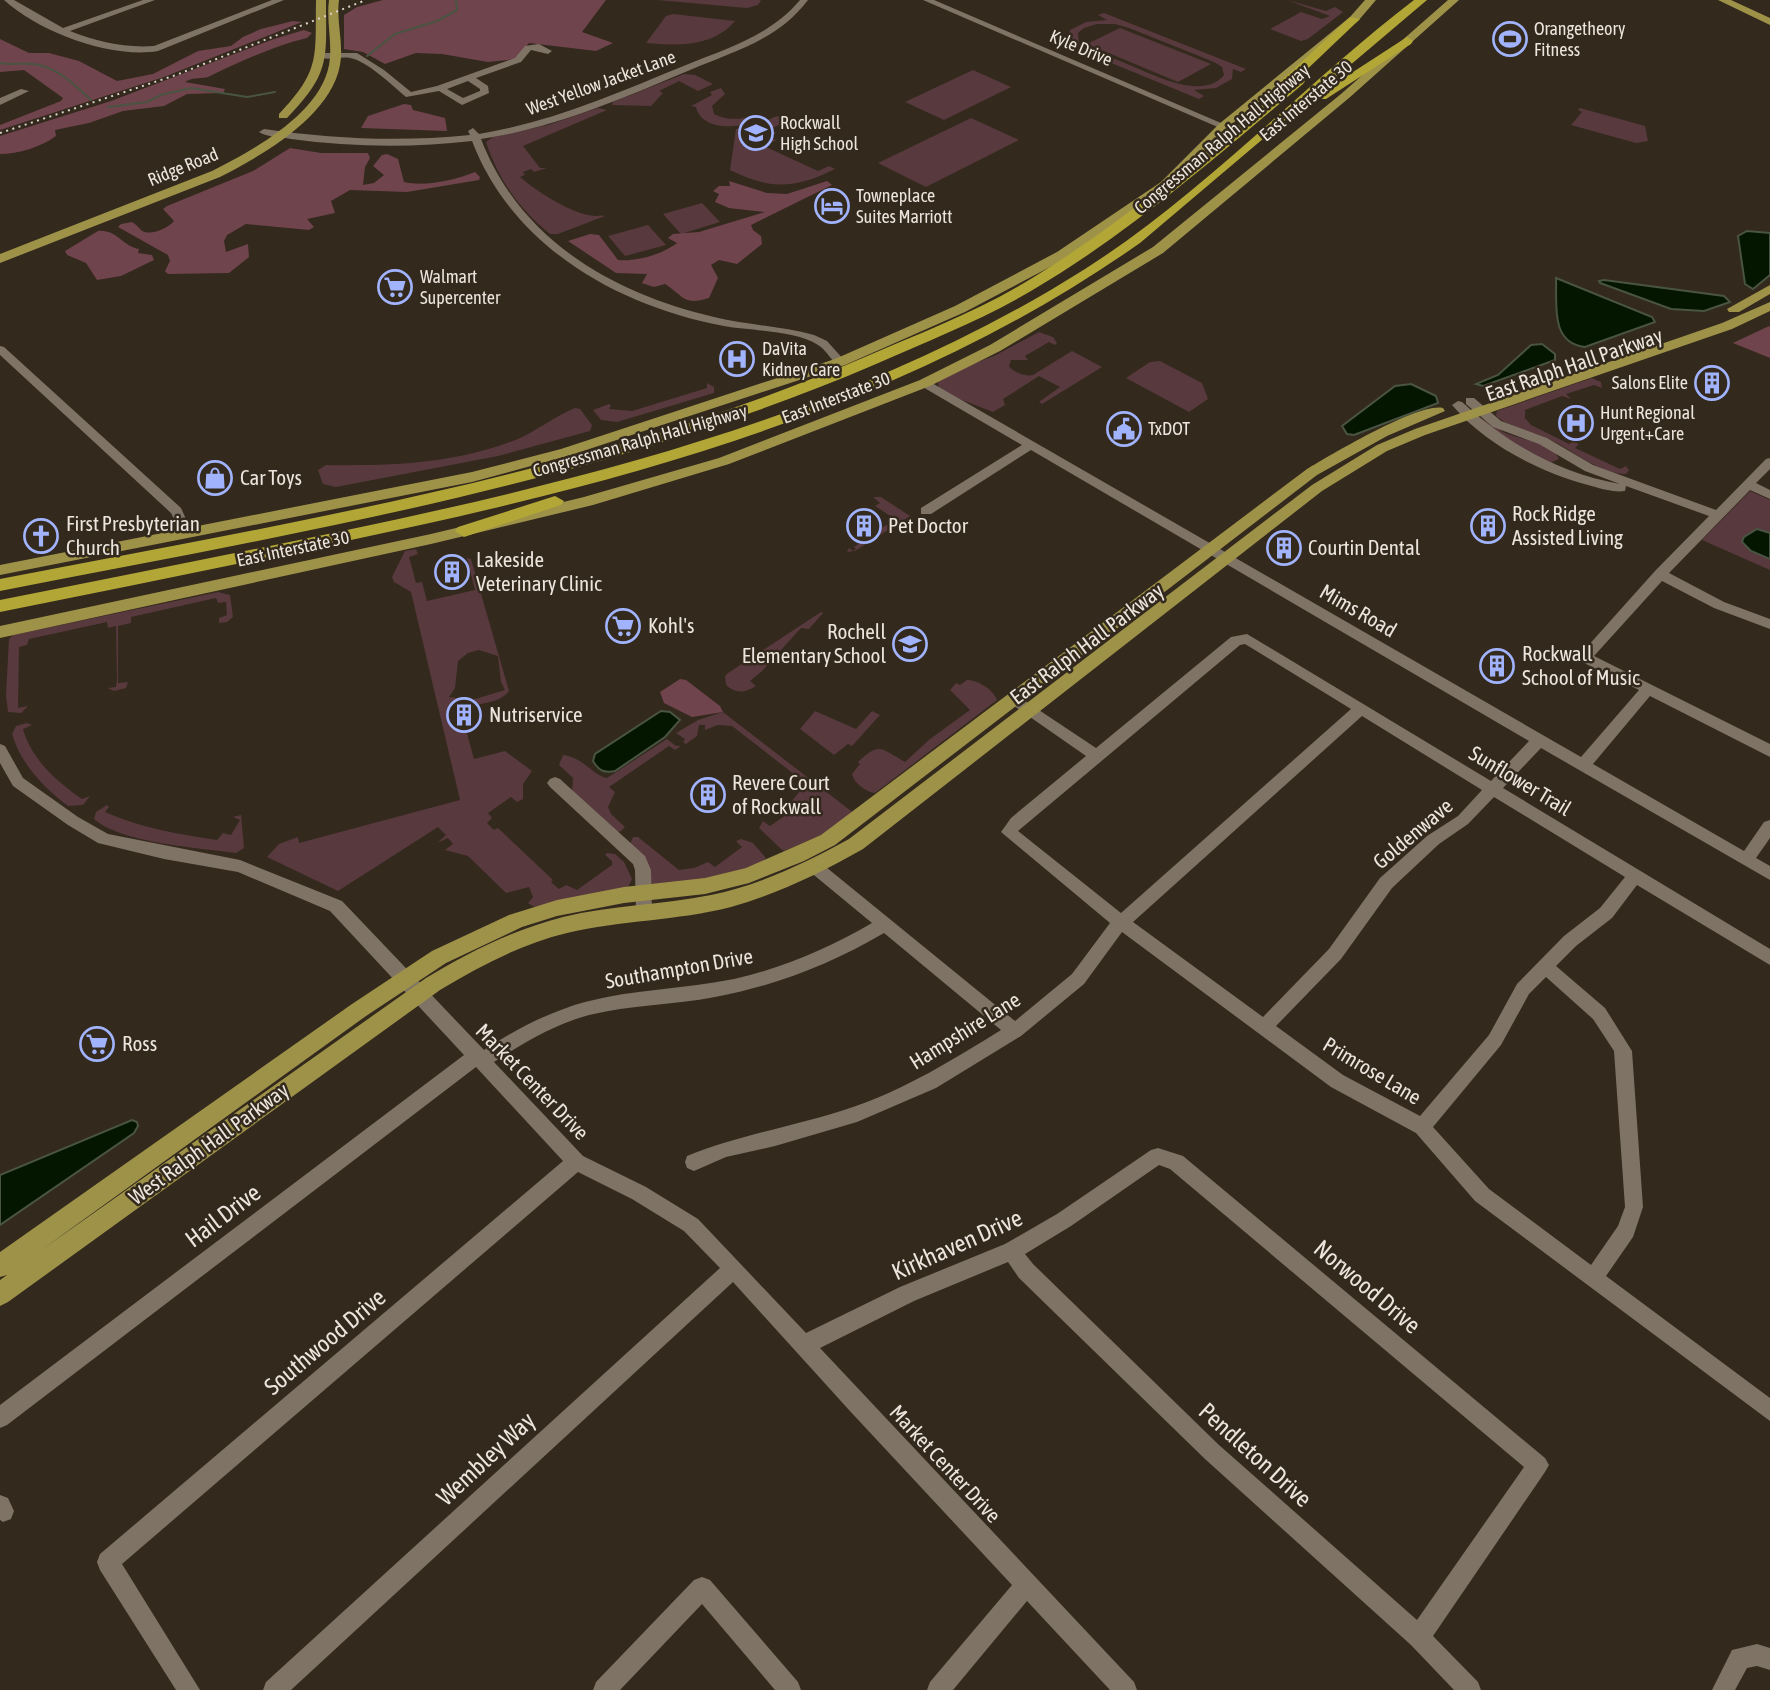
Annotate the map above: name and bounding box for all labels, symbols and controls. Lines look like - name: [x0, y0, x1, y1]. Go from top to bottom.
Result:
- place label: Orangetheory Fitness: [1534, 18, 1625, 60]
- sports icon: Orangetheory Fitness: [1491, 20, 1529, 58]
- street label: Kyle Drive: [1047, 25, 1116, 70]
- street label: West Yellow Jacket Lane: [523, 46, 678, 119]
- street label: East Interstate 30: [1255, 56, 1356, 145]
- street label: Congressman Ralph Hall Highway: [1130, 59, 1313, 218]
- place label: Rockwall High School: [780, 112, 858, 154]
- school or university icon: Rockwall High School: [737, 114, 775, 152]
- street label: Ridge Road: [145, 143, 221, 190]
- place label: Towneplace Suites Marriott: [856, 185, 952, 227]
- hotel icon: Towneplace Suites Marriott: [813, 187, 851, 225]
- place label: Walmart Supercenter: [420, 266, 501, 308]
- supermarket icon: Walmart Supercenter: [376, 268, 414, 306]
- street label: East Ralph Hall Parkway: [1482, 322, 1666, 406]
- place label: DaVita Kidney Care: [762, 338, 840, 380]
- hospital icon: DaVita Kidney Care: [718, 340, 756, 378]
- building icon: Salons Elite: [1693, 364, 1731, 402]
- street label: East Interstate 30: [779, 367, 893, 428]
- place label: Salons Elite: [1612, 372, 1688, 393]
- street label: Congressman Ralph Hall Highway: [530, 400, 749, 481]
- place label: Hunt Regional Urgent+Care: [1600, 402, 1695, 444]
- hospital icon: Hunt Regional Urgent+Care: [1557, 404, 1595, 442]
- public building icon: TxDOT: [1105, 410, 1143, 448]
- place label: TxDOT: [1148, 418, 1190, 439]
- shop icon: Car Toys: [196, 459, 234, 497]
- place label: Car Toys: [240, 465, 302, 489]
- place label: Rock Ridge Assisted Living: [1512, 501, 1623, 549]
- building icon: Pet Doctor: [845, 507, 883, 545]
- building icon: Rock Ridge Assisted Living: [1469, 507, 1507, 545]
- place label: First Presbyterian Church: [66, 511, 200, 559]
- place label: Pet Doctor: [888, 513, 969, 537]
- church icon: First Presbyterian Church: [22, 517, 60, 555]
- street label: East Interstate 30: [235, 526, 351, 571]
- building icon: Courtin Dental: [1265, 529, 1303, 567]
- place label: Courtin Dental: [1308, 535, 1421, 559]
- place label: Lakeside Veterinary Clinic: [476, 547, 602, 595]
- building icon: Lakeside Veterinary Clinic: [433, 553, 471, 591]
- street label: East Ralph Hall Parkway: [1005, 578, 1168, 709]
- street label: Mims Road: [1316, 579, 1401, 642]
- supermarket icon: Kohl's: [604, 607, 642, 645]
- place label: Kohl's: [648, 613, 694, 637]
- place label: Rochell Elementary School: [742, 619, 886, 667]
- school or university icon: Rochell Elementary School: [891, 625, 929, 663]
- place label: Rockwall School of Music: [1522, 641, 1640, 689]
- building icon: Rockwall School of Music: [1478, 647, 1516, 685]
- building icon: Nutriservice: [445, 696, 483, 734]
- place label: Nutriservice: [489, 702, 583, 726]
- street label: Sunflower Trail: [1465, 740, 1576, 820]
- place label: Revere Court of Rockwall: [732, 770, 830, 818]
- building icon: Revere Court of Rockwall: [689, 776, 727, 814]
- street label: Goldenwave: [1368, 793, 1457, 873]
- street label: Southampton Drive: [603, 943, 754, 993]
- street label: Hampshire Lane: [905, 987, 1024, 1074]
- street label: Market Center Drive: [471, 1018, 594, 1144]
- supermarket icon: Ross: [78, 1025, 116, 1063]
- place label: Ross: [122, 1031, 157, 1055]
- street label: Primrose Lane: [1319, 1032, 1426, 1109]
- street label: West Ralph Hall Parkway: [124, 1077, 293, 1209]
- street label: Hail Drive: [180, 1179, 266, 1253]
- street label: Kirkhaven Drive: [887, 1204, 1026, 1285]
- street label: Norwood Drive: [1309, 1234, 1426, 1339]
- street label: Southwood Drive: [259, 1283, 391, 1400]
- street label: Pendleton Drive: [1194, 1397, 1317, 1512]
- street label: Market Center Drive: [885, 1400, 1006, 1527]
- street label: Wembley Way: [431, 1406, 540, 1511]

